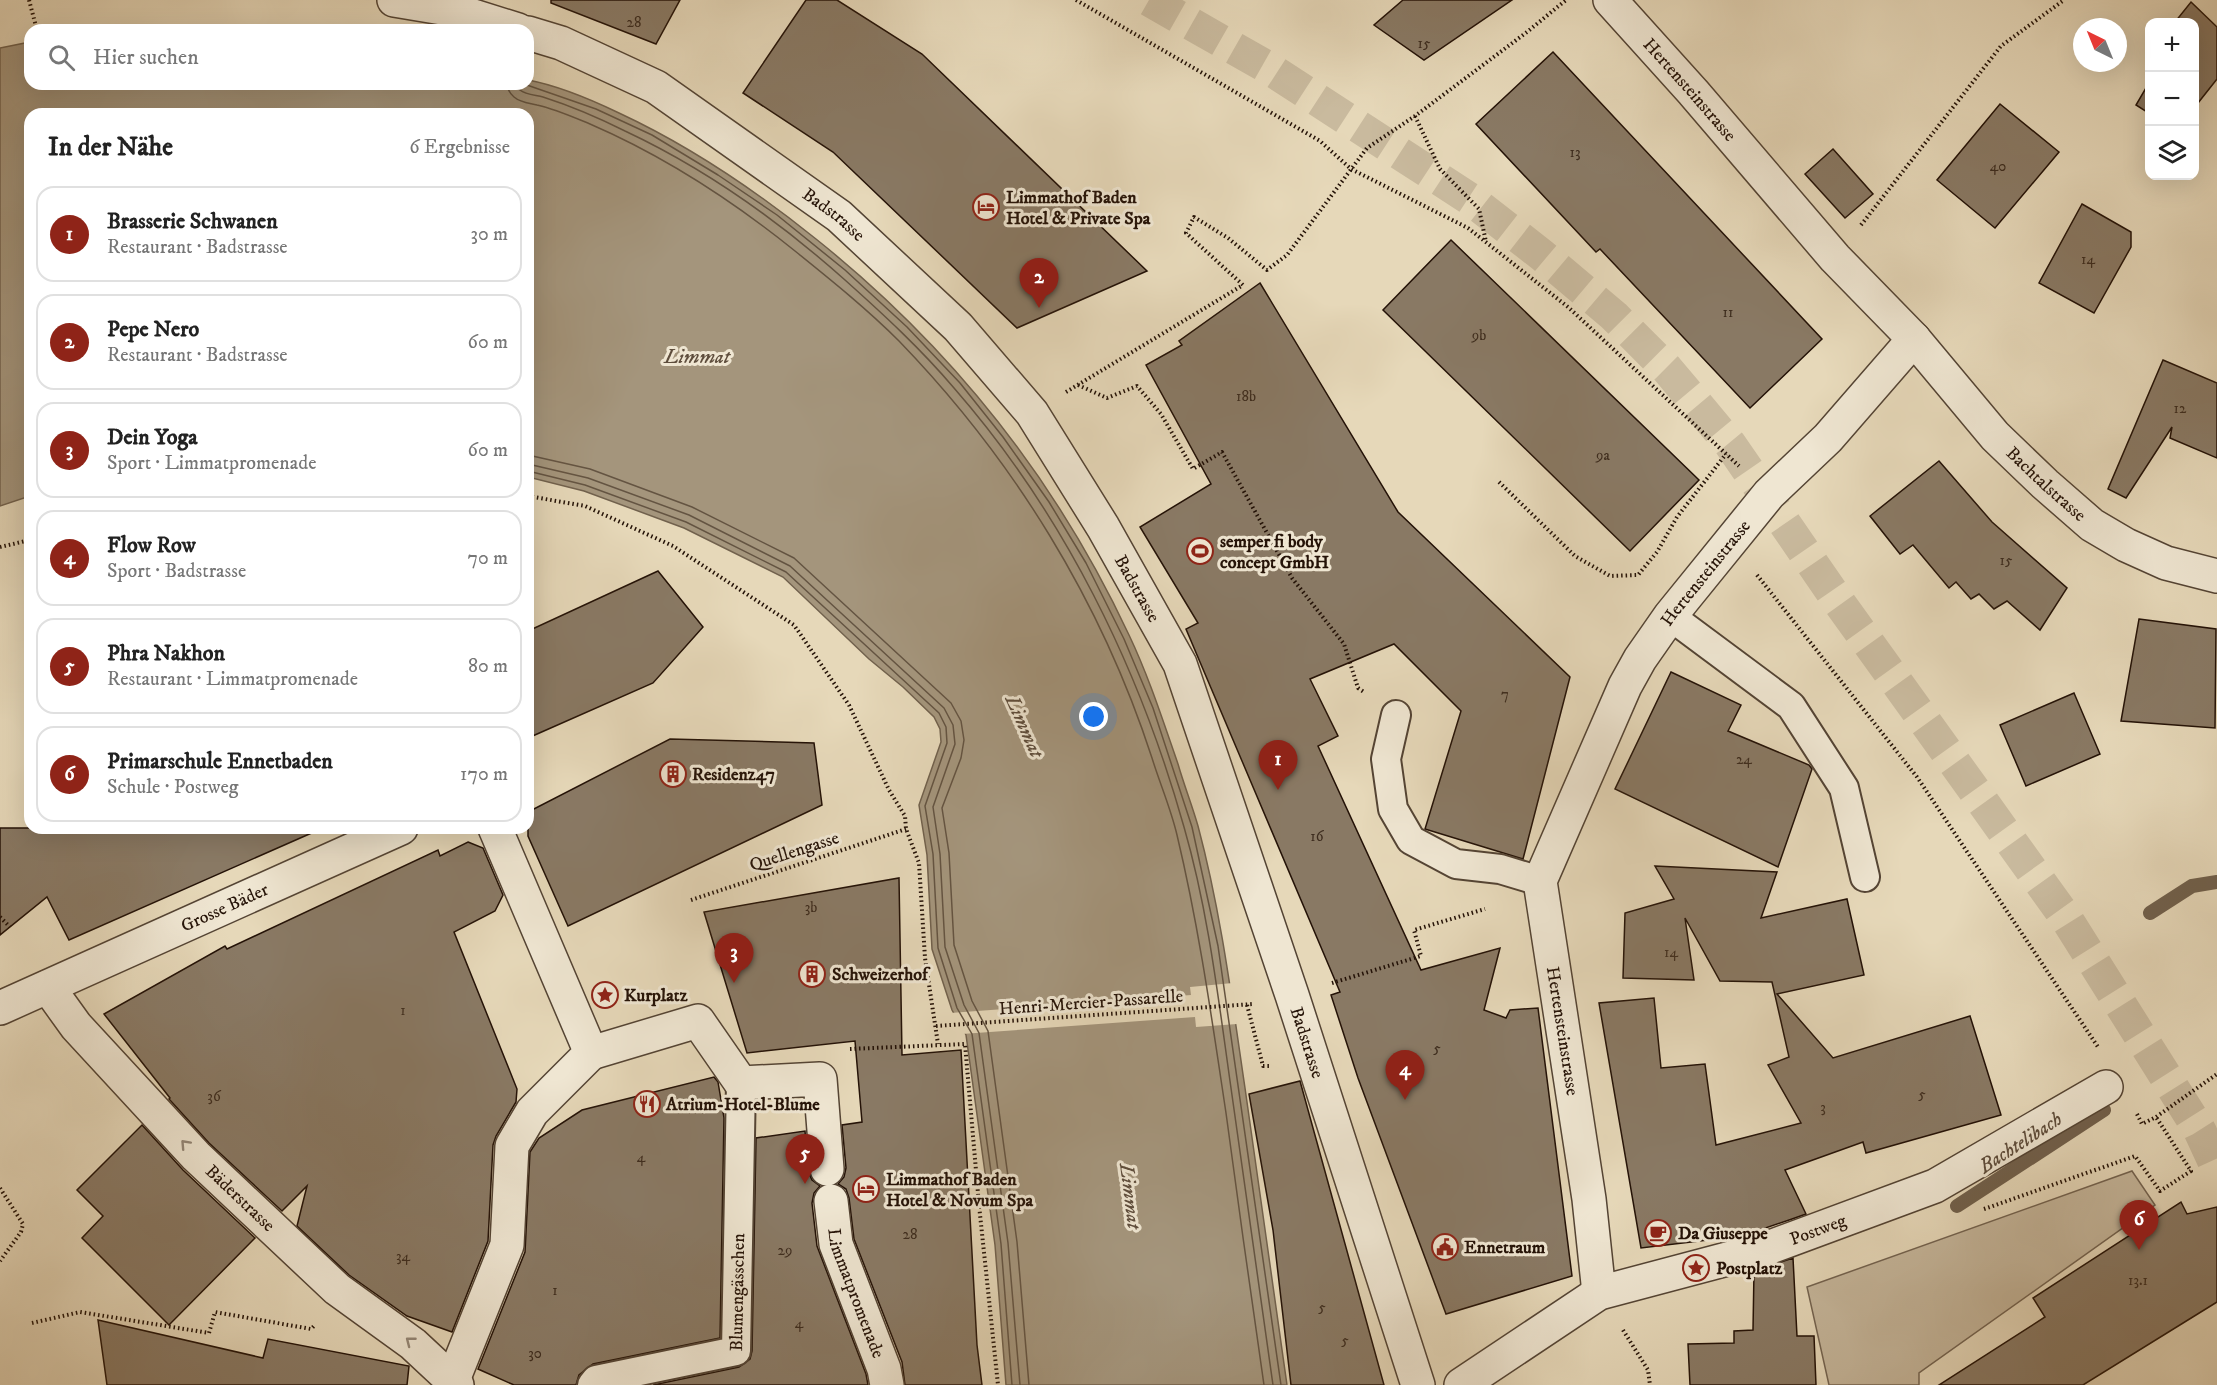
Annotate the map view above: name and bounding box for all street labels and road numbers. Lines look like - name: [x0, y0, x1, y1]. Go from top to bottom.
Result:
- street label: Hertensteinstrasse: [1638, 34, 1740, 146]
- street label: Badstrasse: [798, 184, 869, 246]
- street label: Bachtalstrasse: [2001, 443, 2090, 527]
- street label: Hertensteinstrasse: [1656, 516, 1756, 631]
- street label: Badstrasse: [1109, 551, 1164, 626]
- street label: Quellengasse: [747, 827, 842, 877]
- street label: Grosse Bäder: [178, 879, 272, 937]
- street label: Hertensteinstrasse: [1541, 965, 1583, 1097]
- street label: Henri-Mercier-Passarelle: [998, 986, 1184, 1020]
- street label: Badstrasse: [1285, 1004, 1328, 1081]
- street label: Bäderstrasse: [200, 1161, 279, 1237]
- street label: Postweg: [1787, 1210, 1850, 1251]
- street label: Limmatpromenade: [822, 1227, 889, 1361]
- street label: Blumengässchen: [726, 1233, 750, 1352]

